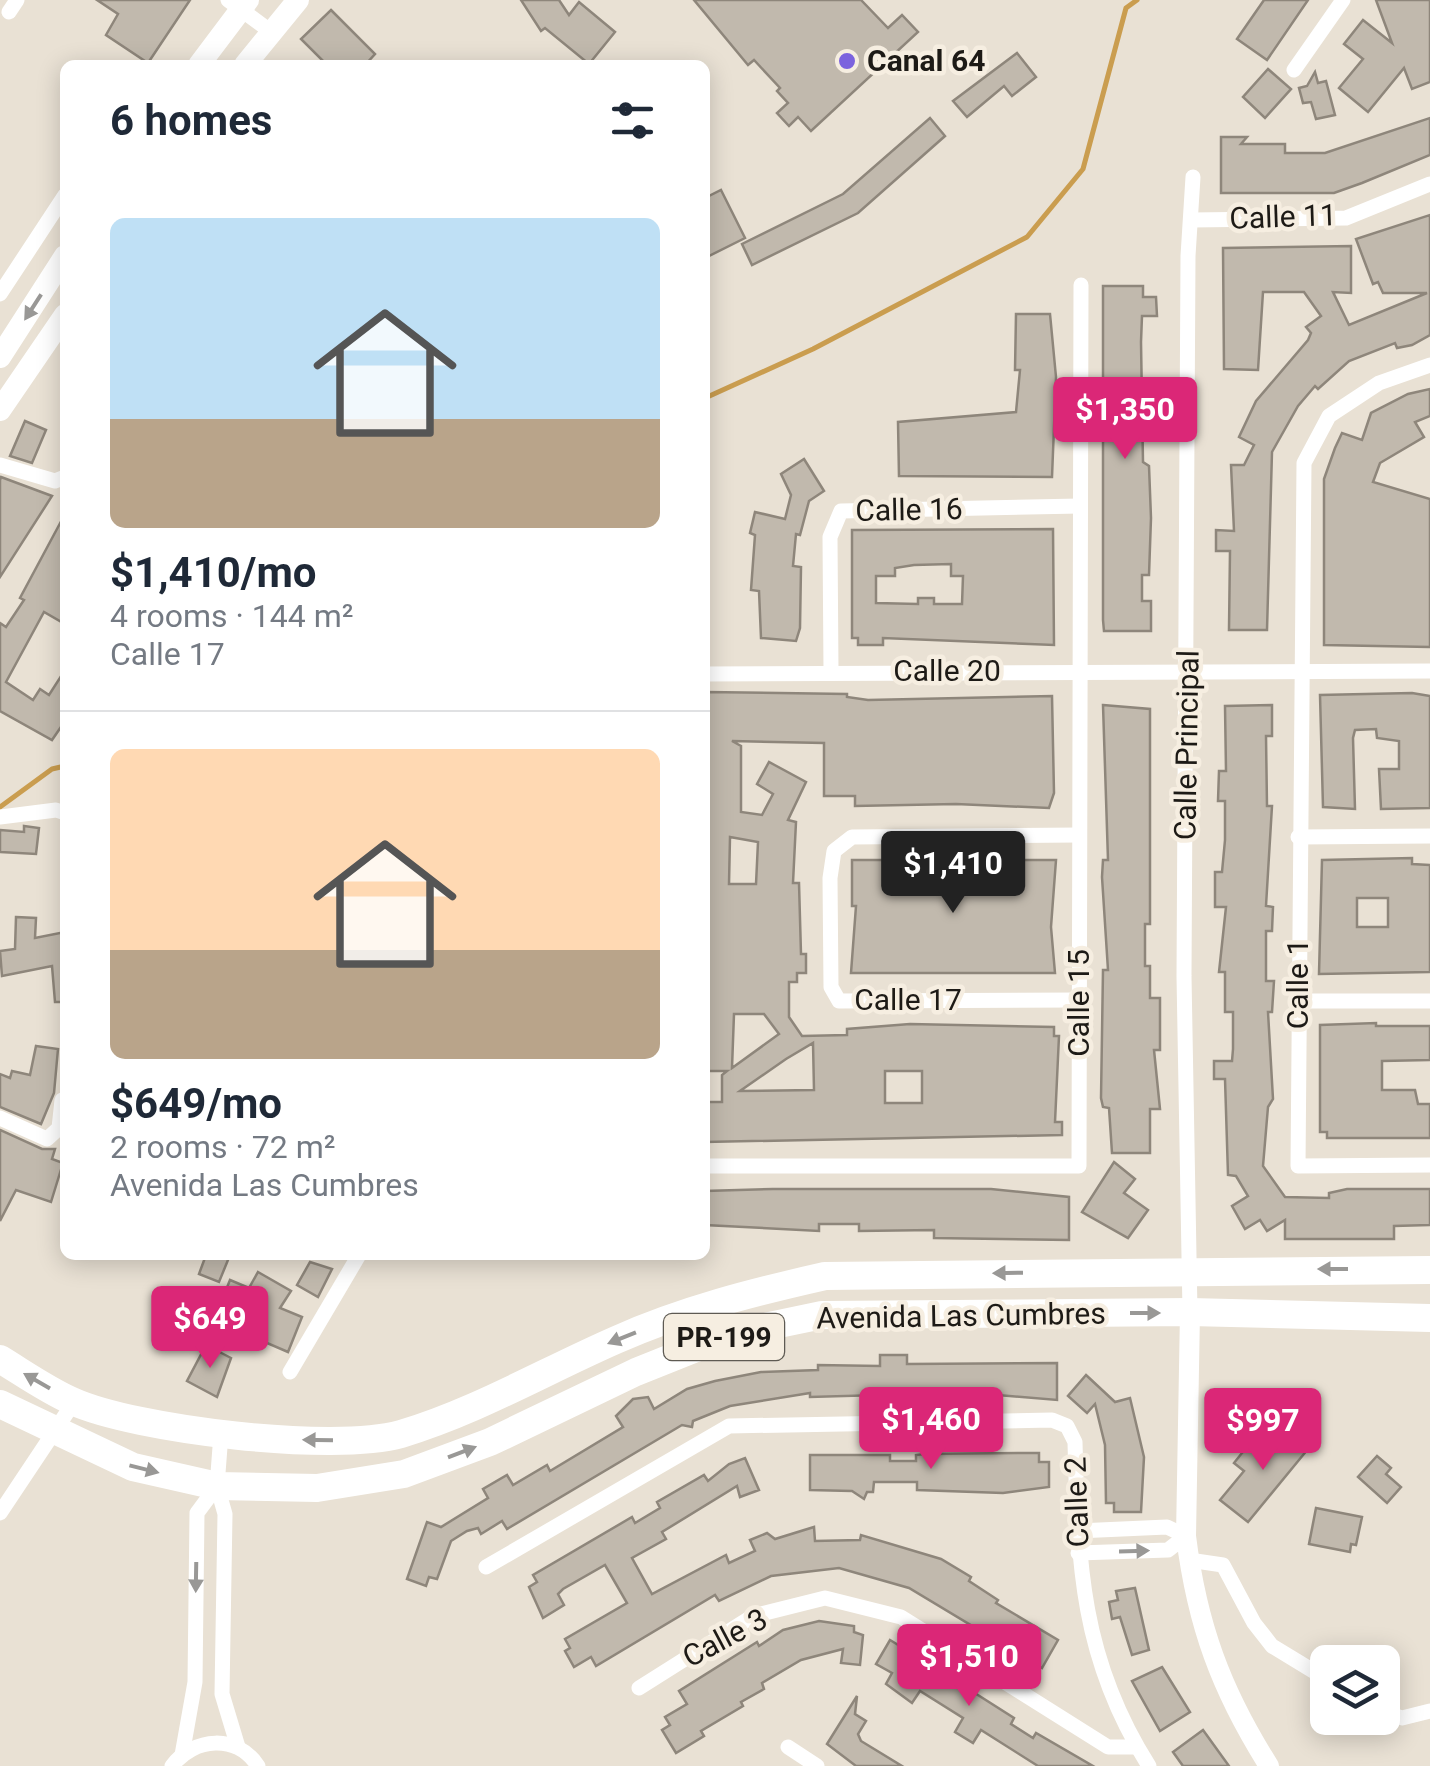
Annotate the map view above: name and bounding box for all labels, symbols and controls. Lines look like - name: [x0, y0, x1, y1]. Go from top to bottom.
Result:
- place label: Canal 64: [867, 43, 985, 78]
- marker: Canal 64: [836, 50, 858, 72]
- icon: filters: [605, 93, 660, 148]
- text: 6 homes: [110, 96, 272, 145]
- street label: Calle 11: [1229, 197, 1337, 236]
- icon: home: [295, 283, 475, 463]
- one-way arrow: [24, 293, 42, 320]
- pin: $1,350: [1044, 377, 1206, 462]
- text: $1,350: [1075, 390, 1175, 428]
- street label: Calle 16: [855, 491, 963, 528]
- text: $1,410/mo: [110, 548, 317, 597]
- text: 4 rooms · 144 m²: [110, 597, 353, 635]
- text: Calle 17: [110, 635, 225, 673]
- street label: Calle Principal: [1167, 650, 1206, 840]
- street label: Calle 20: [893, 653, 1001, 688]
- icon: home: [295, 814, 475, 994]
- pin: $1,410: [872, 831, 1034, 916]
- text: $1,410: [903, 844, 1003, 882]
- street label: Calle 1: [1280, 939, 1315, 1029]
- street label: Calle 15: [1061, 949, 1096, 1057]
- street label: Calle 17: [854, 982, 962, 1017]
- text: $649/mo: [110, 1079, 282, 1128]
- text: 2 rooms · 72 m²: [110, 1128, 335, 1166]
- text: Avenida Las Cumbres: [110, 1166, 419, 1204]
- one-way arrow: [1316, 1261, 1348, 1277]
- one-way arrow: [991, 1265, 1023, 1281]
- pin: $649: [151, 1286, 269, 1371]
- street label: Avenida Las Cumbres: [816, 1295, 1106, 1336]
- text: $649: [173, 1299, 247, 1337]
- one-way arrow: [1129, 1304, 1161, 1320]
- road number: PR-199: [664, 1314, 784, 1360]
- one-way arrow: [608, 1330, 637, 1346]
- one-way arrow: [23, 1373, 51, 1390]
- pin: $1,460: [850, 1387, 1012, 1472]
- pin: $997: [1204, 1388, 1322, 1473]
- text: $1,460: [881, 1400, 981, 1438]
- text: $997: [1226, 1401, 1300, 1439]
- one-way arrow: [302, 1431, 334, 1447]
- one-way arrow: [447, 1444, 477, 1459]
- street label: Calle 2: [1057, 1456, 1096, 1548]
- one-way arrow: [129, 1462, 160, 1477]
- one-way arrow: [1119, 1543, 1151, 1559]
- one-way arrow: [188, 1561, 204, 1593]
- street label: Calle 3: [677, 1601, 773, 1674]
- pin: $1,510: [888, 1624, 1050, 1709]
- text: $1,510: [919, 1637, 1019, 1675]
- map controls: [1310, 1645, 1400, 1735]
- button: layers: [1310, 1645, 1400, 1735]

